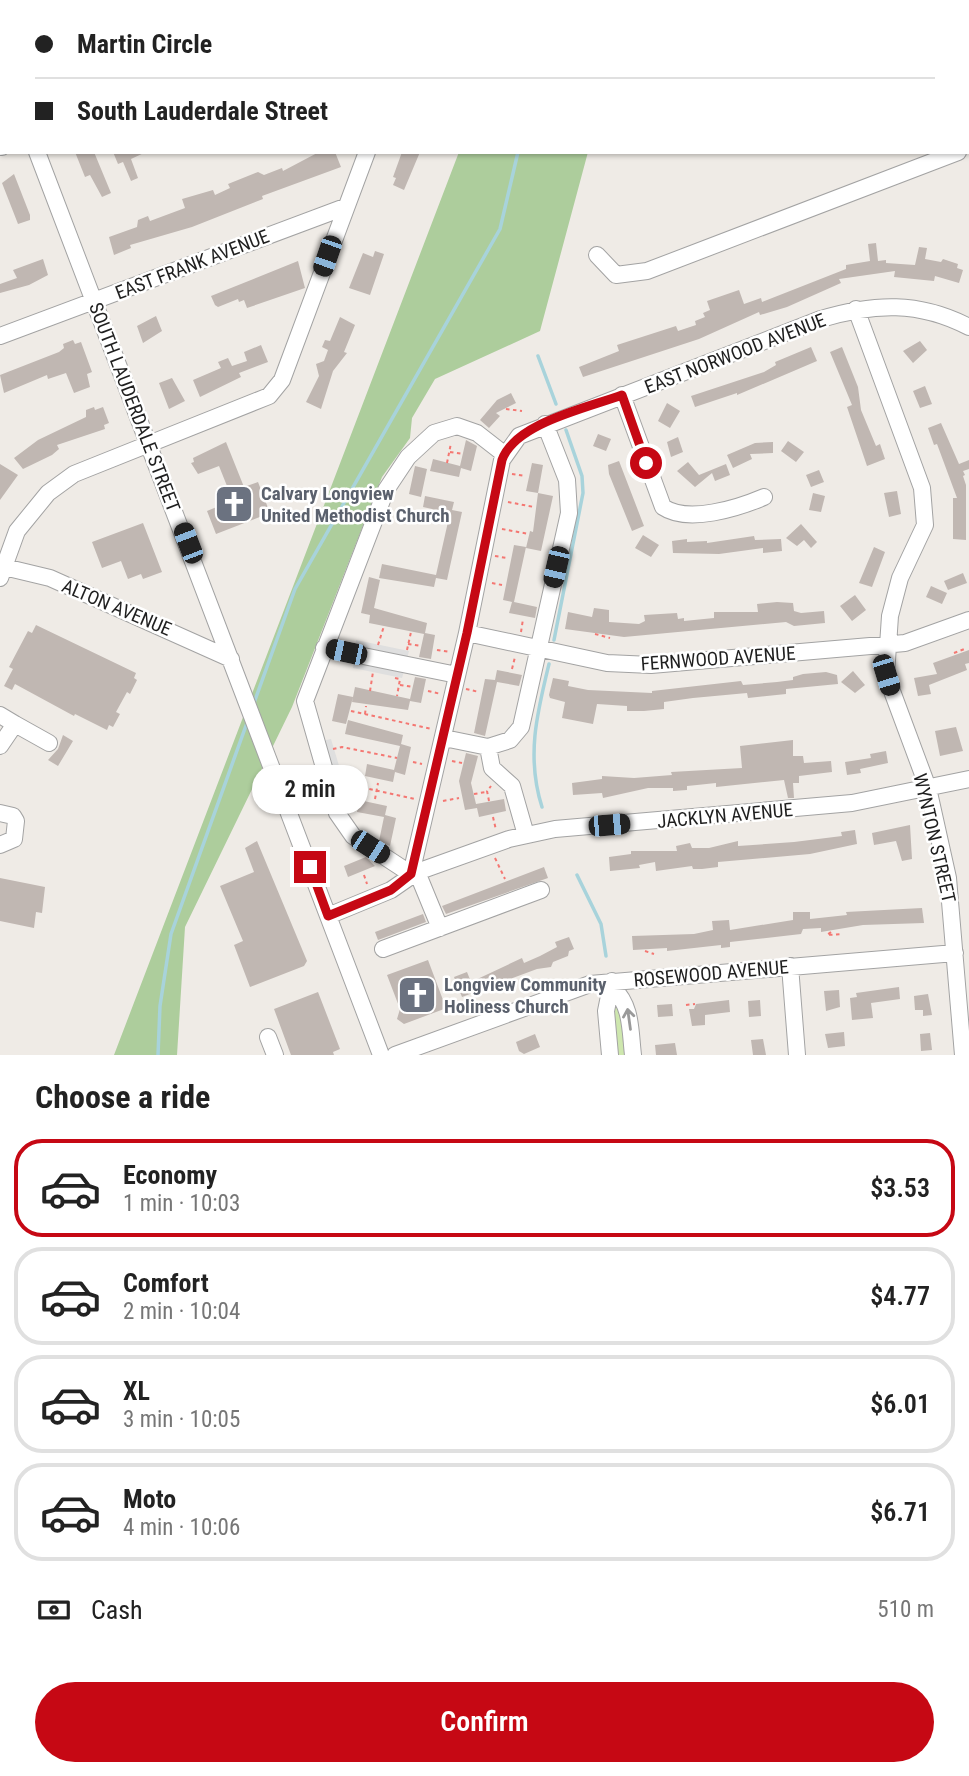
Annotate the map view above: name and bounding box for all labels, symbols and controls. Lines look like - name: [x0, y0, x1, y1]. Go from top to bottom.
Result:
- text: Martin Circle: [77, 29, 212, 59]
- text: South Lauderdale Street: [77, 96, 328, 126]
- street label: EAST FRANK AVENUE: [112, 225, 272, 304]
- car: [311, 233, 344, 279]
- street label: SOUTH LAUDERDALE STREET: [84, 299, 185, 515]
- street label: EAST NORWOOD AVENUE: [641, 308, 829, 399]
- route start: [630, 447, 662, 479]
- place label: Calvary Longview United Methodist Church: [261, 482, 450, 527]
- church icon: Calvary Longview United Methodist Church: [213, 483, 255, 525]
- car: [171, 520, 206, 566]
- car: [542, 544, 571, 590]
- street label: ALTON AVENUE: [59, 574, 175, 641]
- car: [324, 637, 369, 667]
- street label: FERNWOOD AVENUE: [640, 642, 796, 675]
- car: [870, 652, 903, 698]
- callout: 2 min: [252, 766, 368, 814]
- street label: WYNTON STREET: [908, 771, 961, 905]
- text: 2 min: [285, 776, 335, 803]
- street label: JACKLYN AVENUE: [656, 798, 794, 833]
- car: [588, 813, 631, 837]
- car: [347, 827, 394, 867]
- route end: [294, 851, 326, 883]
- street label: ROSEWOOD AVENUE: [633, 955, 789, 992]
- place label: Longview Community Holiness Church: [444, 973, 607, 1018]
- church icon: Longview Community Holiness Church: [396, 974, 438, 1016]
- one-way arrow: [622, 1008, 635, 1031]
- text: Choose a ride: [35, 1078, 210, 1116]
- icon: car: [39, 1157, 102, 1220]
- text: Economy: [123, 1160, 217, 1190]
- text: $3.53: [870, 1173, 930, 1203]
- text: 1 min · 10:03: [123, 1190, 240, 1217]
- icon: car: [39, 1265, 102, 1328]
- text: Comfort: [123, 1268, 209, 1298]
- text: $4.77: [870, 1281, 930, 1311]
- text: 2 min · 10:04: [123, 1298, 240, 1325]
- icon: car: [39, 1373, 102, 1436]
- text: XL: [123, 1376, 150, 1406]
- text: $6.01: [870, 1389, 930, 1419]
- text: 3 min · 10:05: [123, 1406, 240, 1433]
- icon: car: [39, 1481, 102, 1544]
- text: Moto: [123, 1484, 176, 1514]
- text: $6.71: [870, 1497, 930, 1527]
- text: 4 min · 10:06: [123, 1514, 240, 1541]
- icon: cash: [35, 1591, 73, 1629]
- text: Cash: [91, 1595, 143, 1625]
- text: 510 m: [877, 1596, 934, 1623]
- button: Confirm: [35, 1682, 934, 1762]

